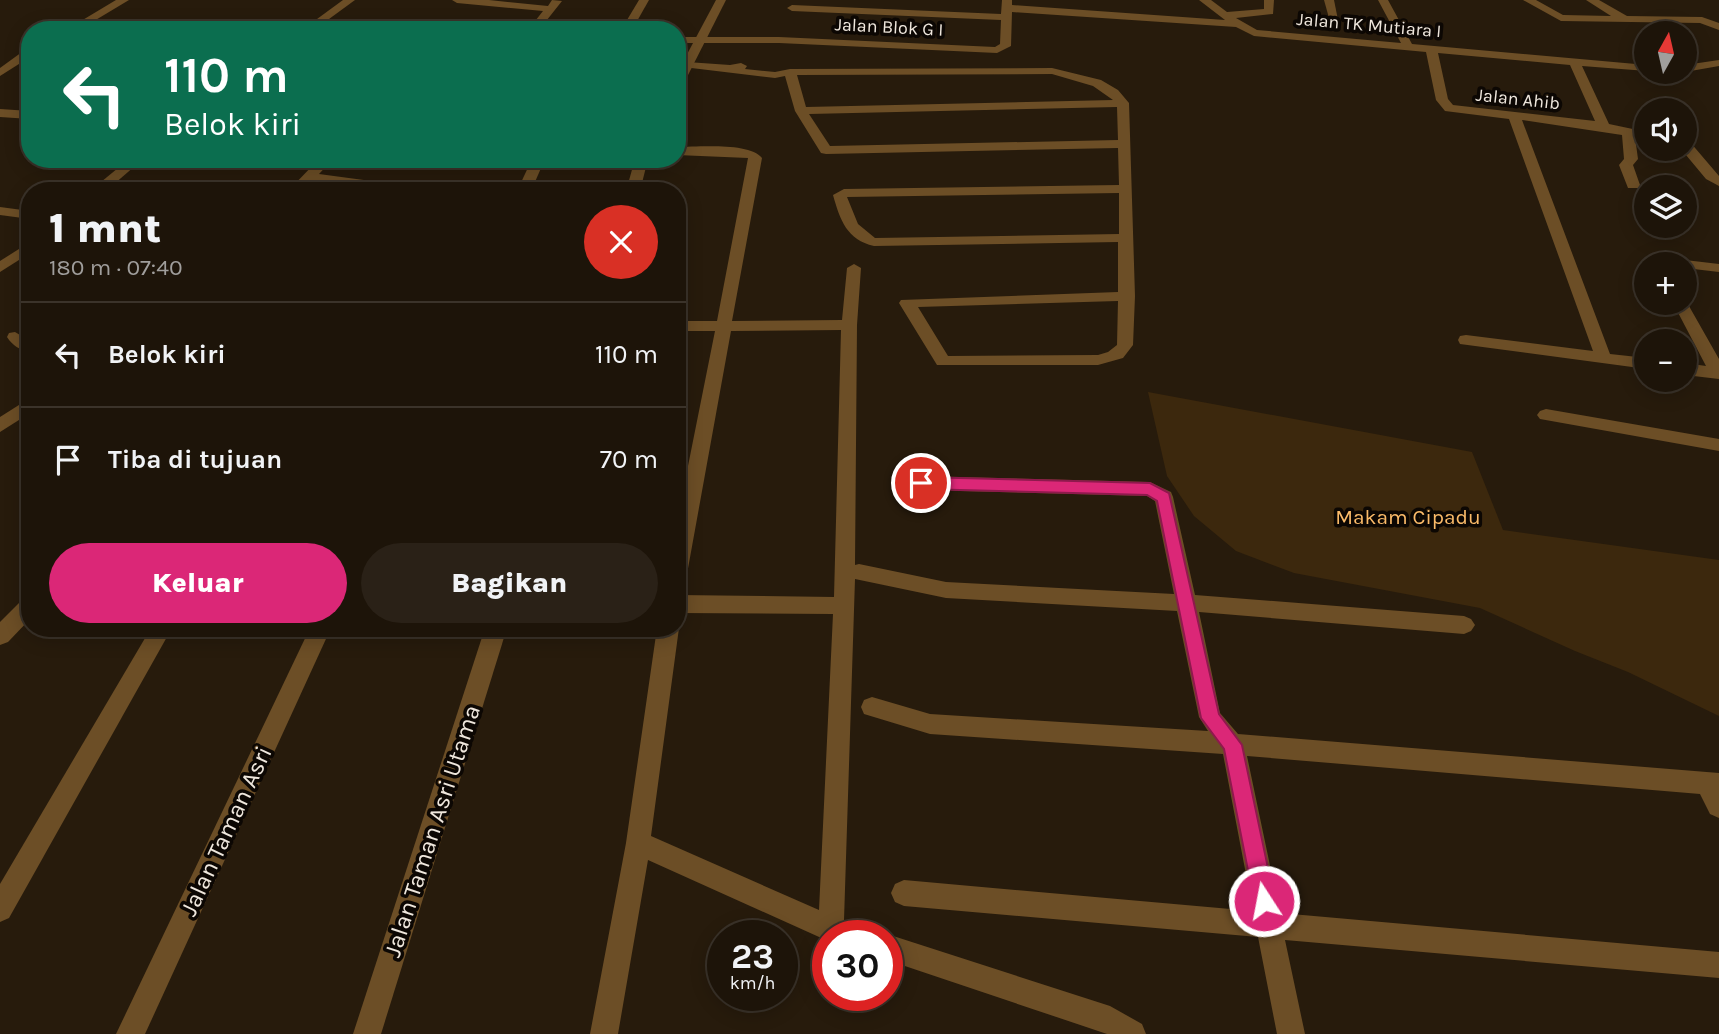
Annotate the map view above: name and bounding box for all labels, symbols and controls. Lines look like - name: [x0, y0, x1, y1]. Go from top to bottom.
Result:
- street label: Jalan TK Mutiara I: [1296, 8, 1442, 42]
- street label: Jalan Blok G I: [834, 13, 944, 41]
- north arrow: [1634, 21, 1698, 84]
- map controls: [1634, 21, 1697, 392]
- text: 110 m: [164, 47, 289, 104]
- icon: left: [49, 49, 140, 140]
- street label: Jalan Ahib: [1475, 84, 1561, 114]
- button: sound: [1634, 98, 1697, 161]
- text: Belok kiri: [164, 106, 301, 143]
- button: layers: [1634, 175, 1697, 238]
- text: 1 mnt: [49, 203, 161, 253]
- button: close: [584, 205, 658, 279]
- button: +: [1634, 252, 1697, 315]
- text: 180 m · 07:40: [49, 254, 183, 281]
- button: −: [1634, 329, 1697, 392]
- icon: left: [49, 336, 87, 374]
- text: Belok kiri: [108, 339, 226, 370]
- text: 110 m: [595, 339, 658, 370]
- icon: arrive: [49, 441, 87, 479]
- text: Tiba di tujuan: [108, 444, 282, 475]
- text: 70 m: [600, 444, 658, 475]
- pin: [891, 453, 951, 513]
- icon: arrive: [902, 464, 940, 502]
- park label: Makam Cipadu: [1335, 505, 1481, 529]
- button: Keluar: [49, 543, 347, 623]
- button: Bagikan: [361, 543, 658, 623]
- street label: Jalan Taman Asri Utama: [378, 701, 486, 961]
- street label: Jalan Taman Asri: [174, 742, 278, 920]
- position arrow: [1227, 864, 1301, 938]
- speed limit sign: 30: [812, 920, 903, 1011]
- text: 23: [731, 936, 774, 977]
- text: km/h: [730, 972, 775, 994]

